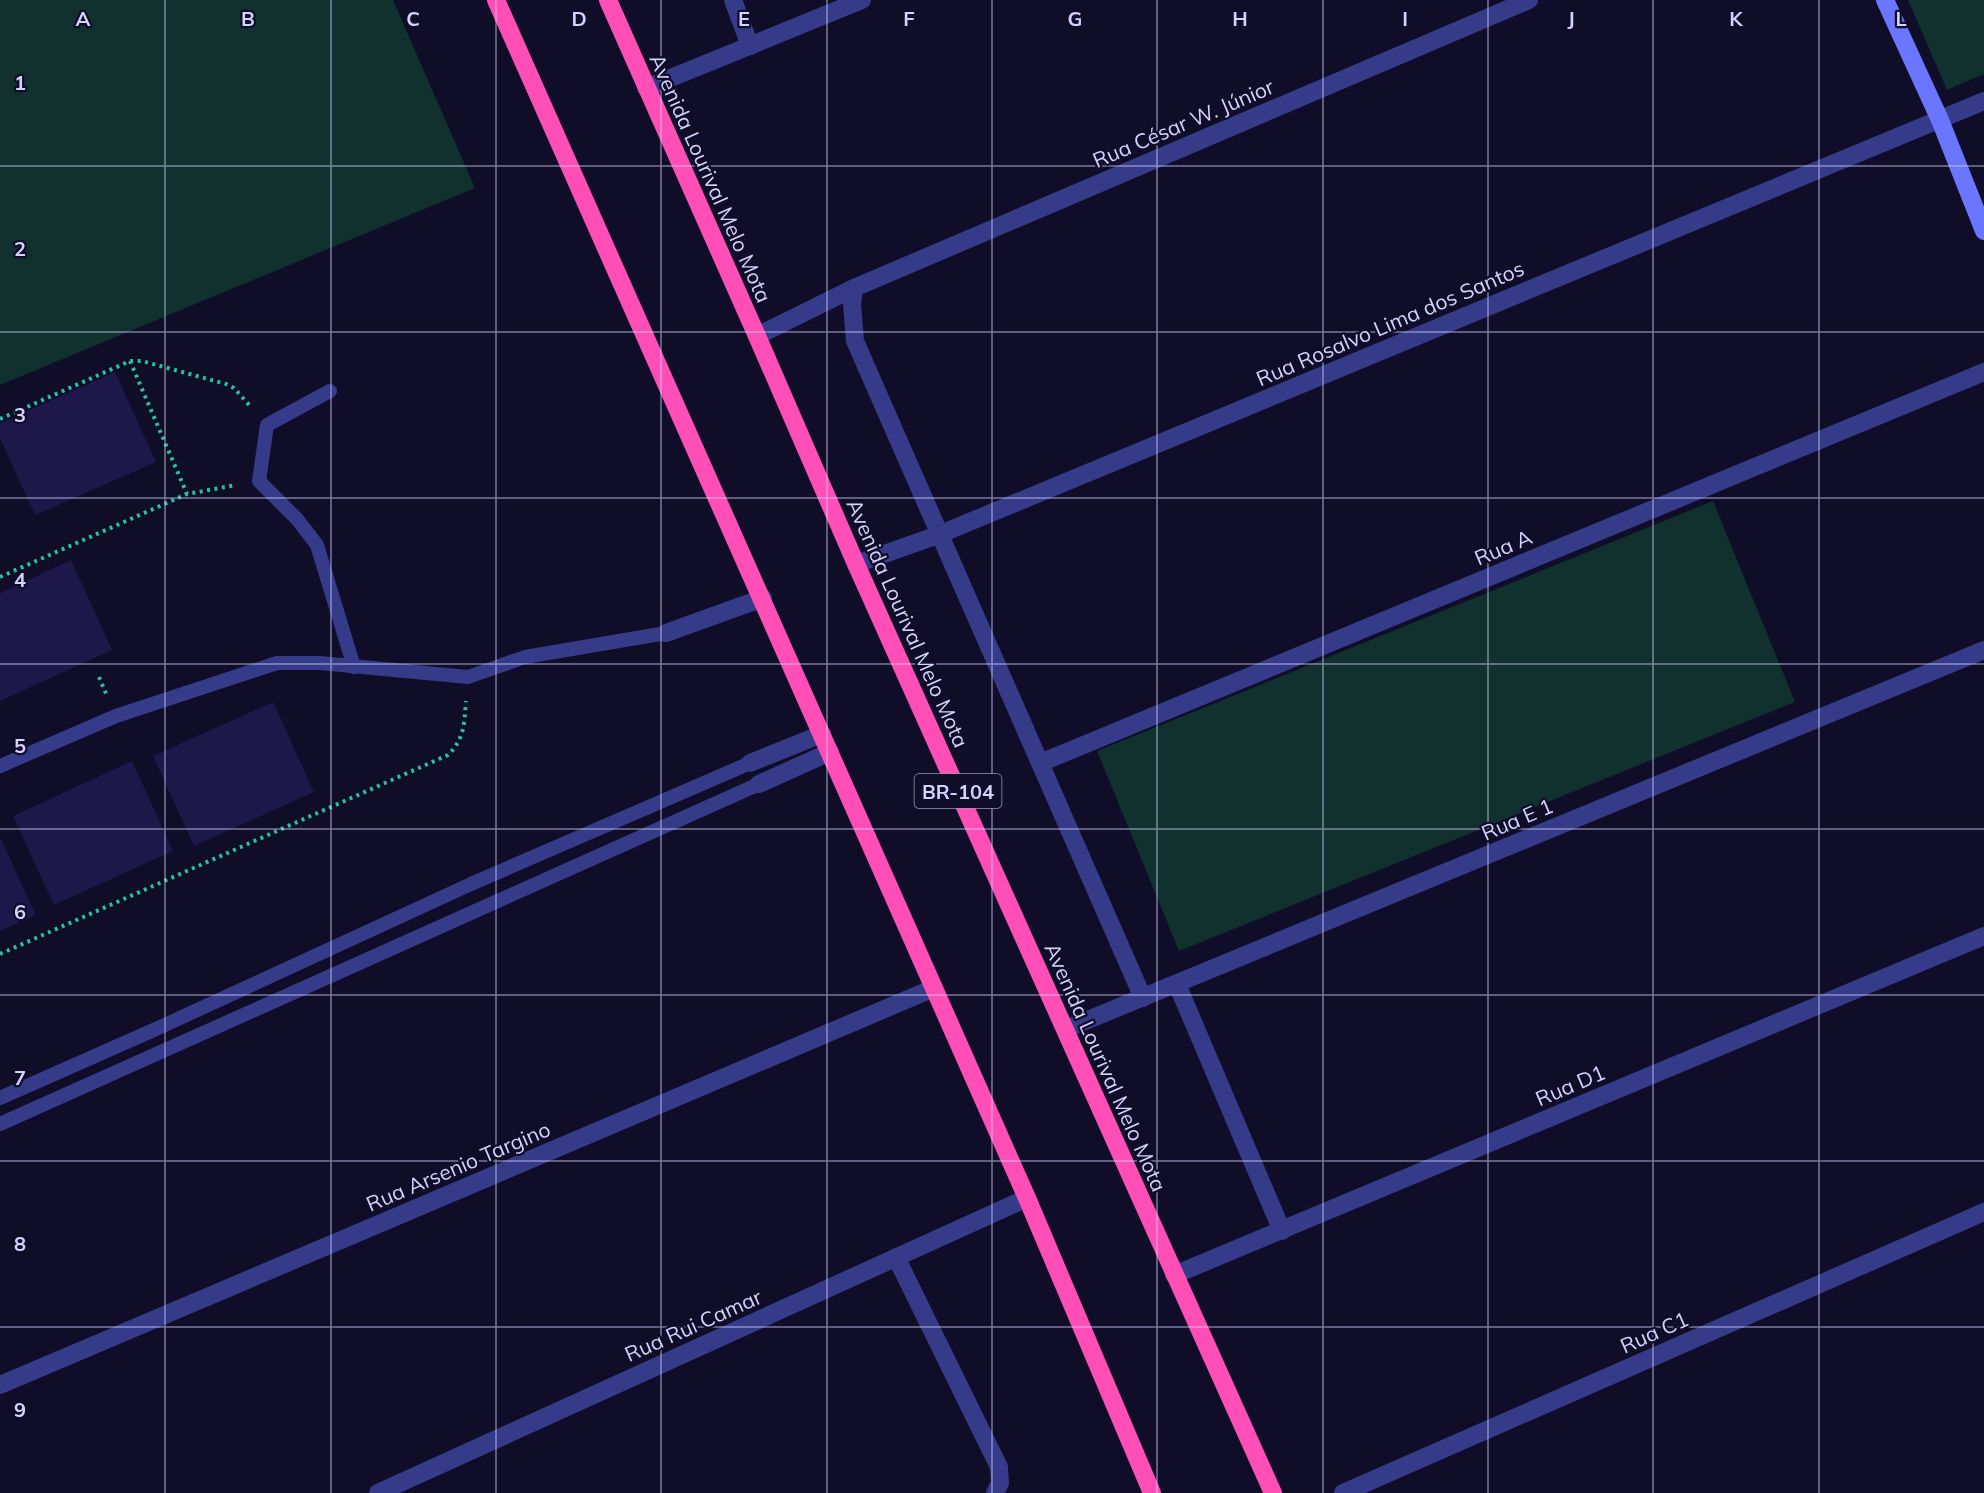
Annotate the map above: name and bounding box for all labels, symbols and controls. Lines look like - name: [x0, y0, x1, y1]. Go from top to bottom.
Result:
- text: A: [76, 6, 91, 31]
- text: B: [241, 6, 255, 31]
- text: C: [406, 6, 420, 31]
- text: D: [571, 6, 587, 31]
- text: E: [738, 6, 750, 31]
- text: F: [903, 6, 915, 31]
- text: G: [1068, 6, 1082, 31]
- text: H: [1232, 6, 1248, 31]
- text: I: [1402, 6, 1408, 31]
- text: J: [1567, 6, 1575, 31]
- text: K: [1729, 6, 1743, 31]
- text: L: [1895, 6, 1907, 31]
- street label: Avenida Lourival Melo Mota: [644, 50, 778, 306]
- text: 1: [14, 70, 26, 95]
- street label: Rua César W. Júnior: [1088, 73, 1278, 173]
- text: 2: [14, 236, 26, 261]
- street label: Rua Rosalvo Lima dos Santos: [1252, 255, 1528, 391]
- text: 3: [14, 402, 26, 427]
- street label: Avenida Lourival Melo Mota: [841, 495, 975, 751]
- street label: Rua A: [1470, 523, 1536, 571]
- text: 4: [14, 567, 26, 592]
- text: 5: [14, 733, 26, 758]
- road number: BR-104: [914, 774, 1002, 808]
- street label: Rua E 1: [1477, 792, 1557, 846]
- text: 6: [14, 899, 26, 924]
- street label: Avenida Lourival Melo Mota: [1039, 939, 1173, 1195]
- street label: Rua D1: [1531, 1059, 1609, 1111]
- text: 7: [14, 1065, 26, 1090]
- street label: Rua Arsenio Targino: [362, 1115, 554, 1217]
- text: 8: [14, 1231, 26, 1256]
- street label: Rua Rui Camar: [621, 1283, 766, 1367]
- street label: Rua C1: [1616, 1306, 1692, 1358]
- text: 9: [14, 1397, 26, 1422]

